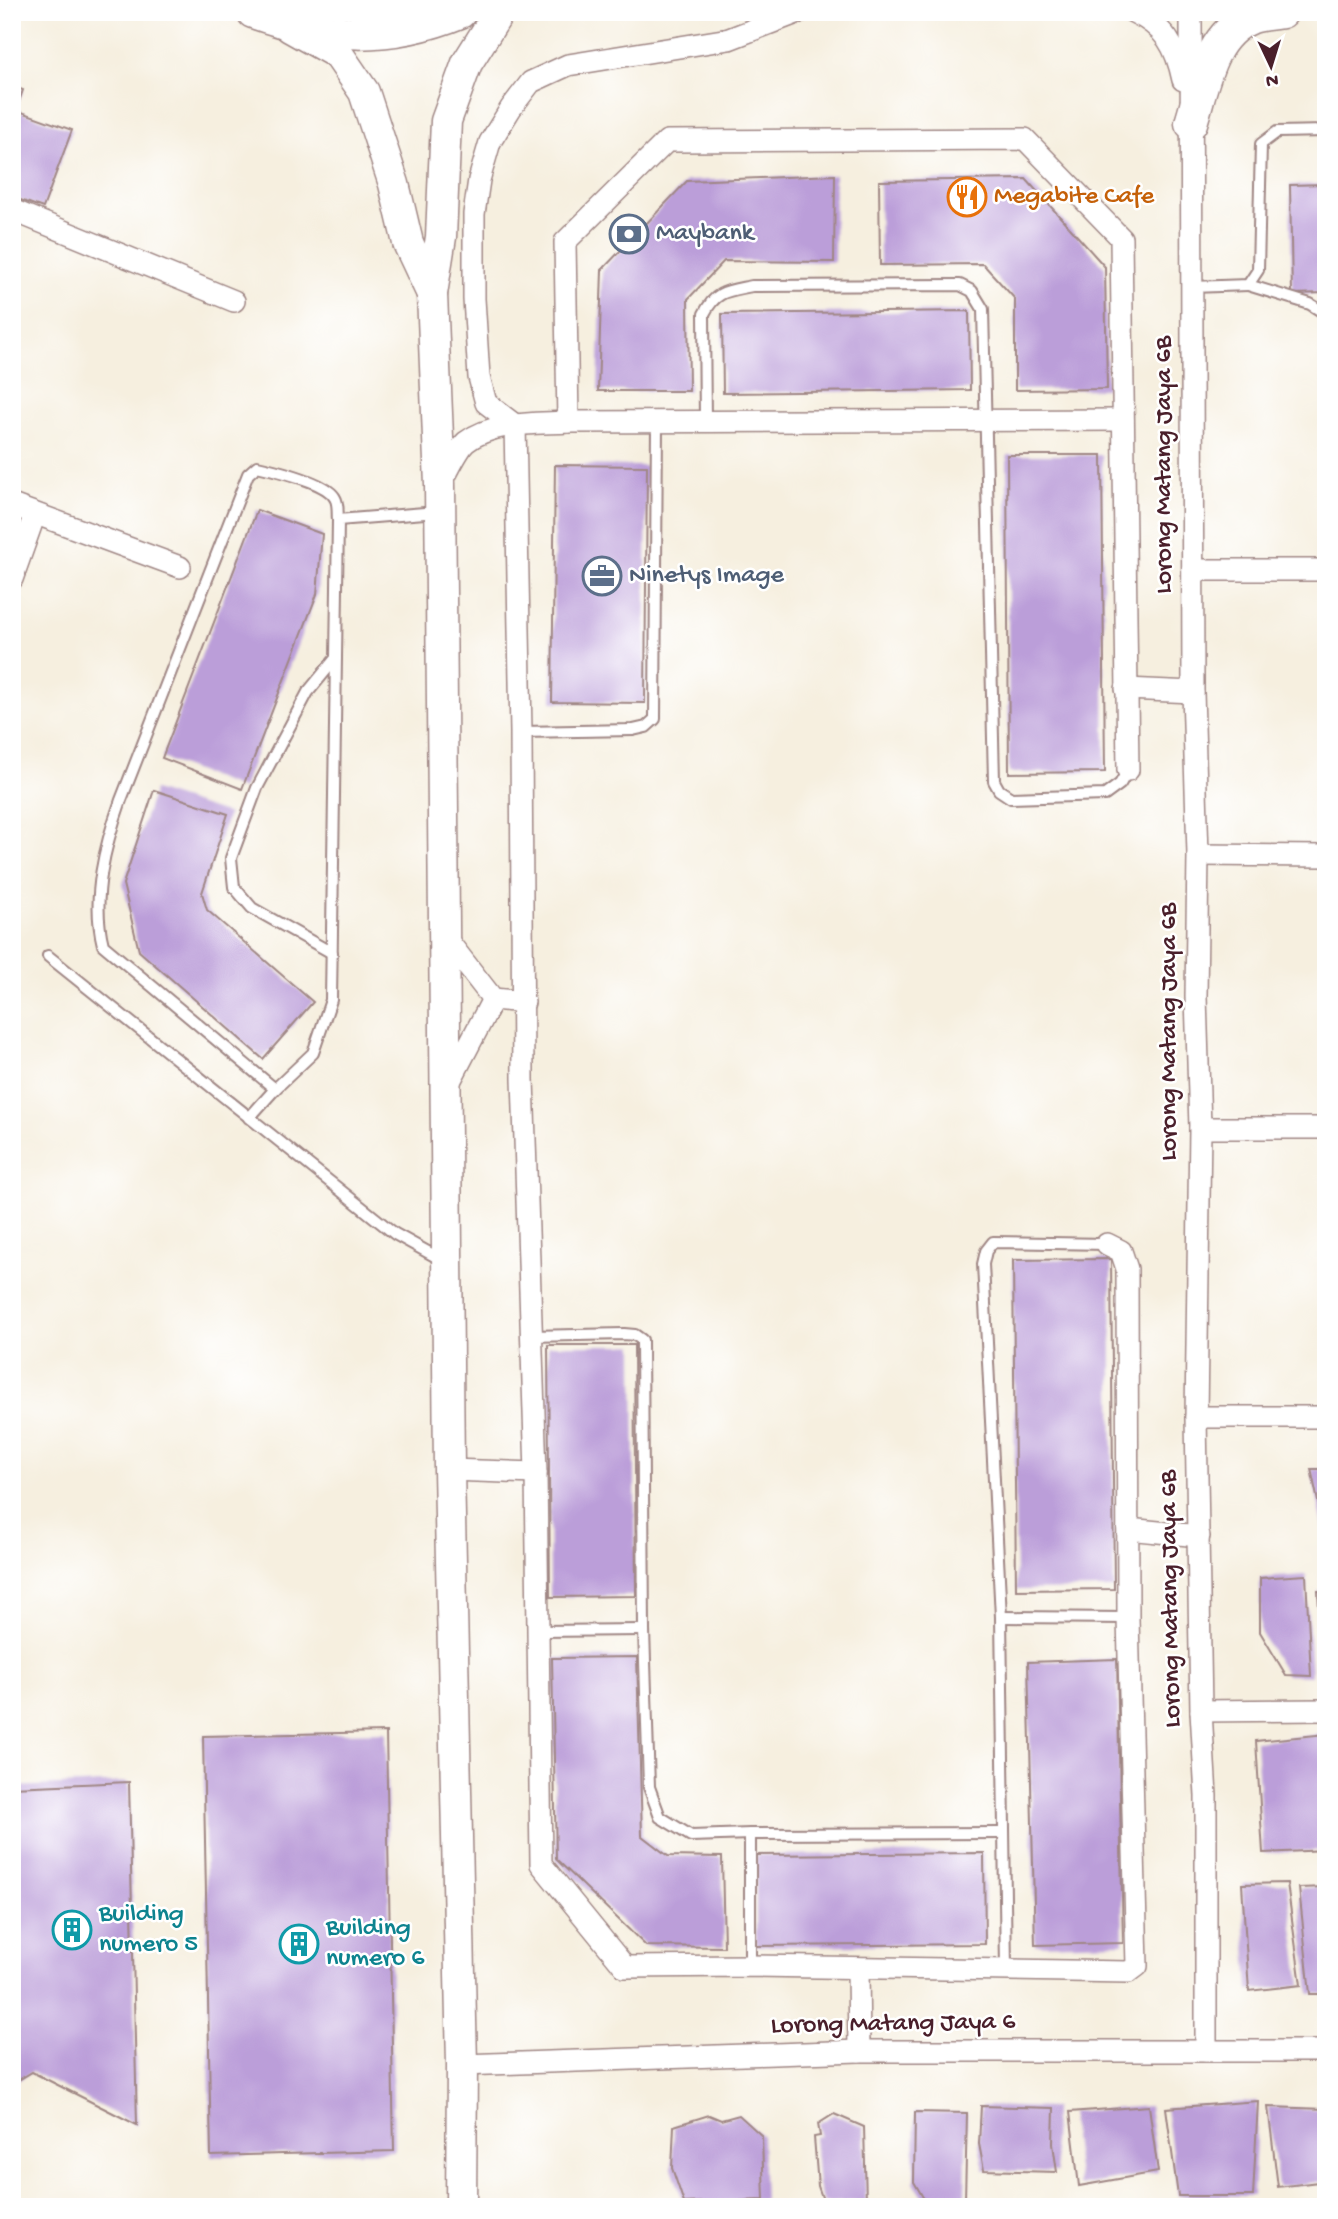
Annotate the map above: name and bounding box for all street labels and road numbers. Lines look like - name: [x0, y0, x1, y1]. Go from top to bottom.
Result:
- street label: Lorong Matang Jaya 6B: [1150, 335, 1181, 594]
- street label: Lorong Matang Jaya 6B: [1155, 902, 1186, 1161]
- street label: Lorong Matang Jaya 6B: [1154, 1469, 1190, 1728]
- street label: Lorong Matang Jaya 6: [770, 2007, 1016, 2043]

